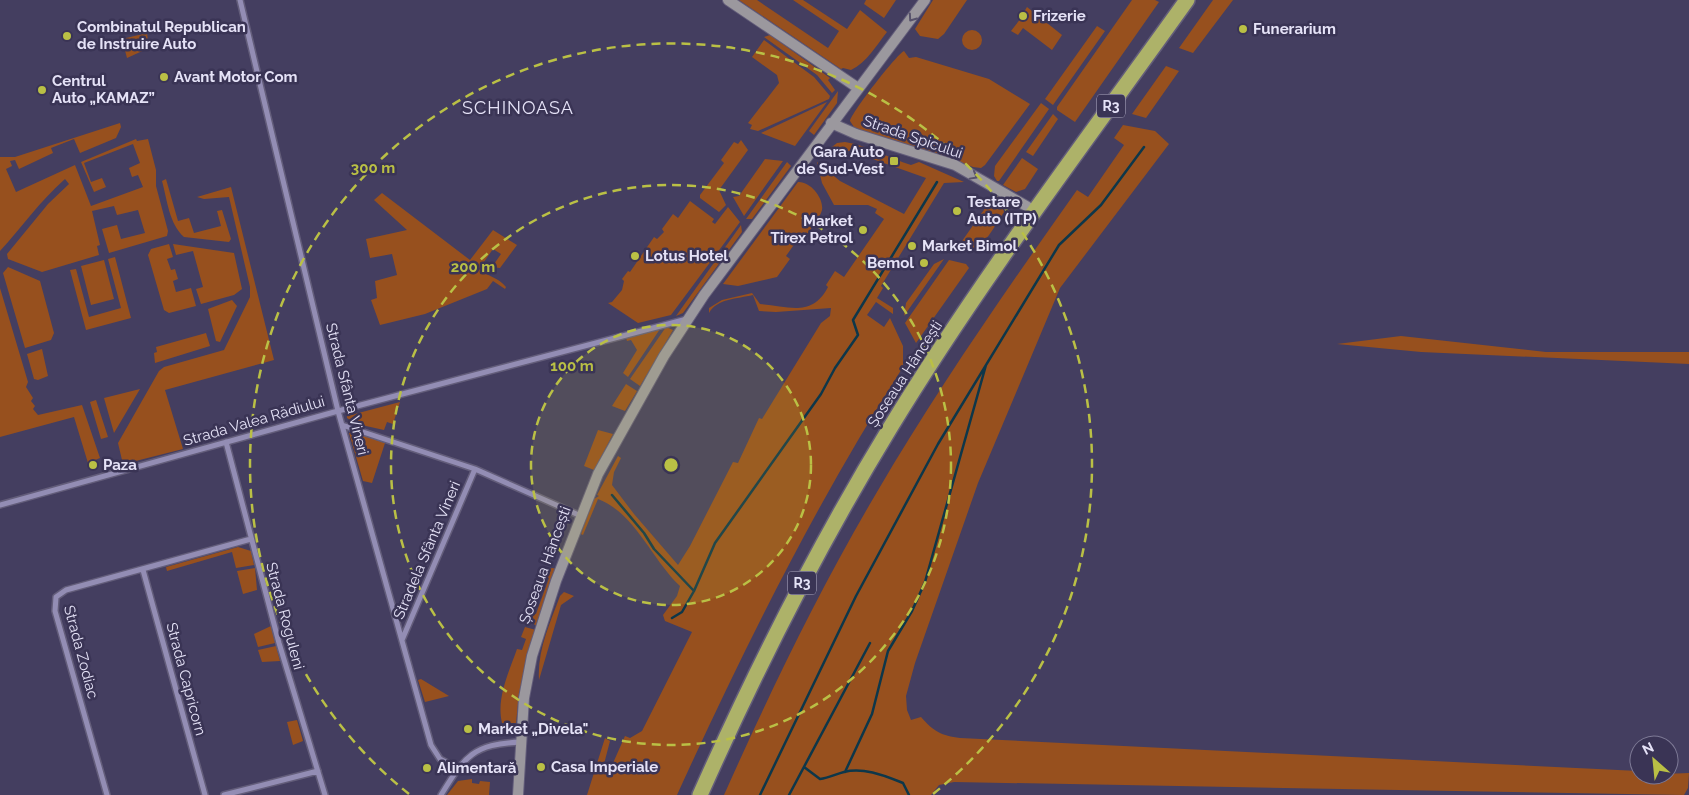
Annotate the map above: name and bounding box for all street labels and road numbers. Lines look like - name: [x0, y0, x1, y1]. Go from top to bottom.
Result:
- road number: R3: [1097, 94, 1125, 118]
- street label: Strada Spicului: [861, 112, 965, 162]
- street label: Șoseaua Hâncești: [864, 317, 946, 431]
- street label: Strada Sfânta Vineri: [322, 321, 372, 457]
- street label: Strada Valea Rădiului: [181, 392, 327, 450]
- street label: Stradela Sfânta Vineri: [390, 478, 464, 622]
- street label: Șoseaua Hâncești: [515, 504, 575, 626]
- street label: Strada Roguleni: [262, 560, 308, 672]
- road number: R3: [788, 572, 816, 594]
- street label: Strada Zodiac: [60, 603, 102, 701]
- street label: Strada Capricorn: [162, 621, 210, 737]

